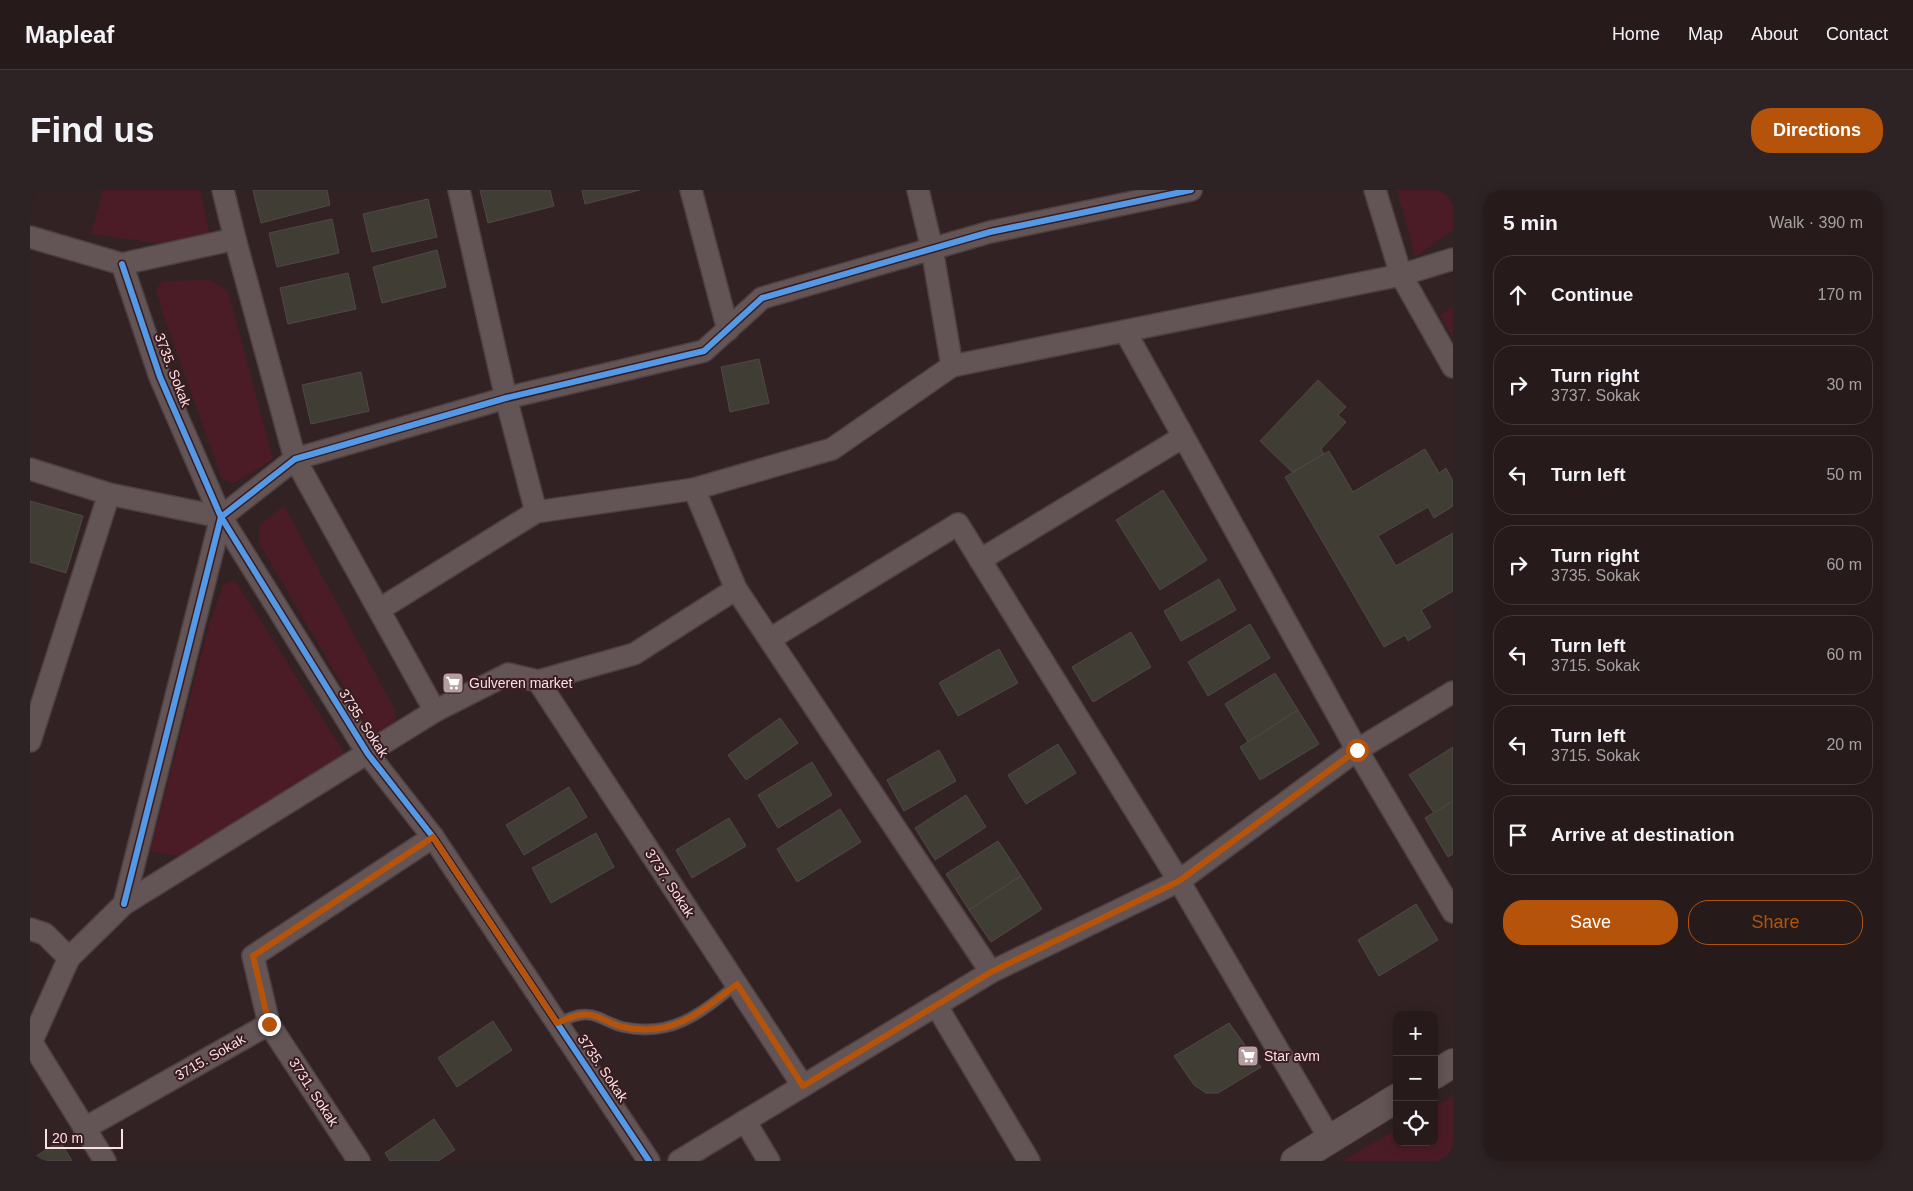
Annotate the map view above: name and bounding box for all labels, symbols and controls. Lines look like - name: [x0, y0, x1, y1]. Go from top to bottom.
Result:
- text: Mapleaf: [25, 21, 114, 48]
- text: Home: [1612, 24, 1660, 44]
- text: Map: [1688, 24, 1723, 44]
- text: About: [1751, 24, 1798, 44]
- text: Contact: [1826, 24, 1888, 44]
- button: Directions: [1751, 108, 1883, 153]
- text: Find us: [30, 110, 154, 149]
- text: 5 min: [1503, 211, 1558, 234]
- text: Walk · 390 m: [1769, 214, 1863, 231]
- icon: ahead: [1504, 281, 1532, 309]
- text: Continue: [1551, 284, 1633, 305]
- text: 170 m: [1818, 286, 1862, 303]
- street label: 3735. Sokak: [152, 331, 195, 410]
- text: Turn right: [1551, 365, 1639, 386]
- icon: right: [1504, 371, 1532, 399]
- text: 30 m: [1826, 376, 1862, 393]
- text: 3737. Sokak: [1551, 387, 1640, 404]
- icon: left: [1504, 461, 1532, 489]
- text: Turn left: [1551, 464, 1626, 485]
- text: 50 m: [1826, 466, 1862, 483]
- text: Turn right: [1551, 545, 1639, 566]
- icon: right: [1504, 551, 1532, 579]
- text: 60 m: [1826, 556, 1862, 573]
- text: 3735. Sokak: [1551, 567, 1640, 584]
- text: Turn left: [1551, 635, 1626, 656]
- icon: left: [1504, 641, 1532, 669]
- text: 60 m: [1826, 646, 1862, 663]
- text: 3715. Sokak: [1551, 657, 1640, 674]
- supermarket icon: Gulveren market: [441, 671, 465, 695]
- place label: Gulveren market: [469, 675, 573, 691]
- street label: 3735. Sokak: [336, 686, 392, 761]
- text: Turn left: [1551, 725, 1626, 746]
- icon: left: [1504, 731, 1532, 759]
- text: 20 m: [1826, 736, 1862, 753]
- route start: [1346, 739, 1369, 762]
- text: 3715. Sokak: [1551, 747, 1640, 764]
- icon: arrive: [1504, 821, 1532, 849]
- text: Arrive at destination: [1551, 824, 1735, 845]
- street label: 3737. Sokak: [642, 846, 698, 921]
- button: Save: [1503, 900, 1678, 945]
- button: Share: [1688, 900, 1863, 945]
- map controls: [1393, 1011, 1438, 1146]
- button: +: [1393, 1011, 1438, 1056]
- route end: [258, 1013, 281, 1036]
- street label: 3715. Sokak: [172, 1030, 249, 1083]
- street label: 3735. Sokak: [575, 1031, 632, 1106]
- supermarket icon: Star avm: [1236, 1044, 1260, 1068]
- place label: Star avm: [1264, 1048, 1320, 1064]
- street label: 3731. Sokak: [286, 1055, 342, 1130]
- button: −: [1393, 1056, 1438, 1101]
- button: locate: [1393, 1101, 1438, 1146]
- scale bar: [45, 1126, 122, 1149]
- text: 20 m: [52, 1130, 83, 1146]

